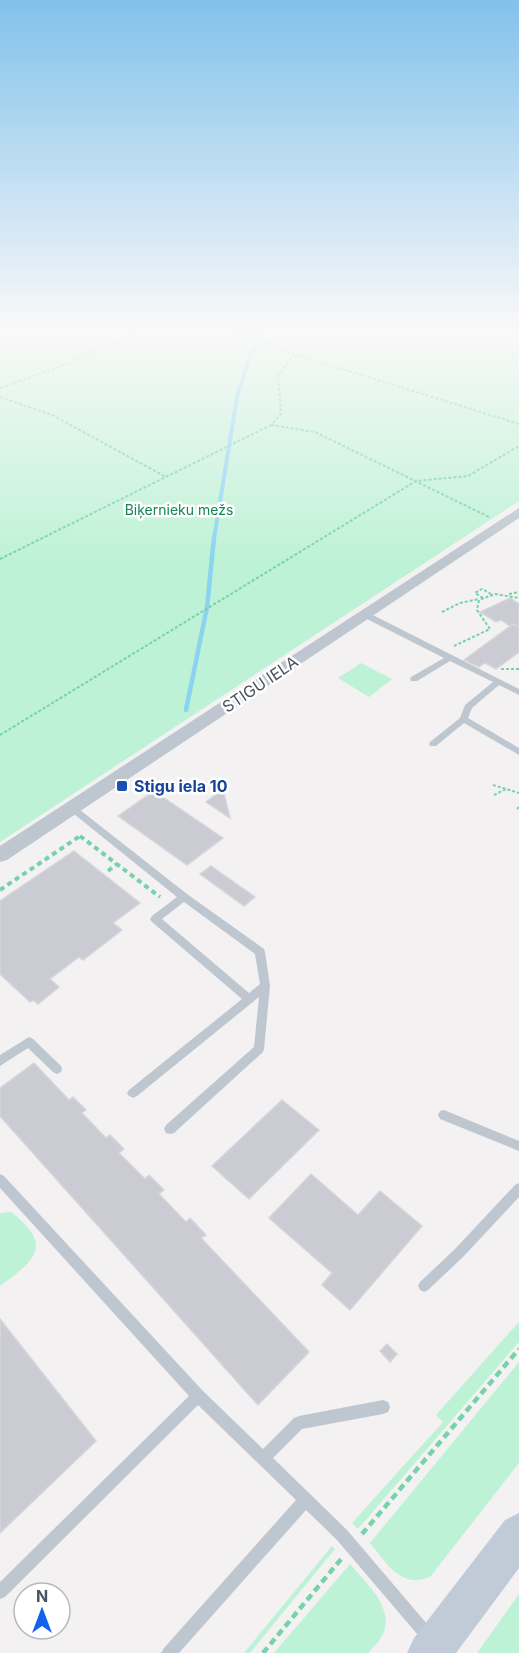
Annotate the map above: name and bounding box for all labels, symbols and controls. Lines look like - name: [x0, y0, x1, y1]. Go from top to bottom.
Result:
- park label: Biķernieku mežs: [125, 501, 233, 519]
- street label: STIGU IELA: [218, 651, 302, 717]
- place label: Stigu iela 10: [134, 776, 228, 796]
- marker: Stigu iela 10: [115, 779, 129, 793]
- north arrow: [12, 1581, 72, 1641]
- text: N: [36, 1586, 48, 1606]

